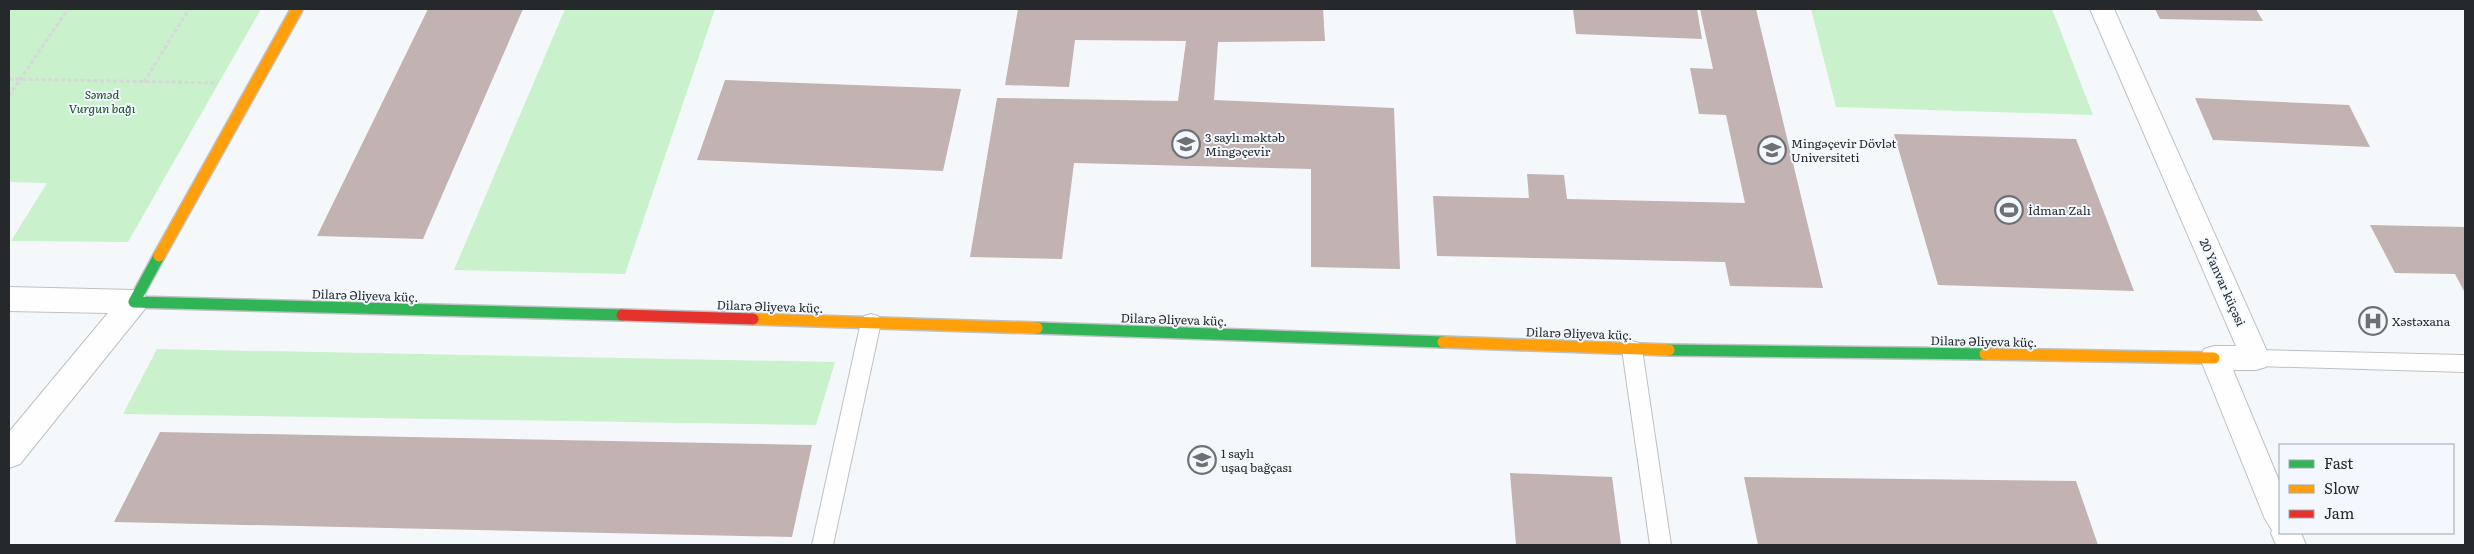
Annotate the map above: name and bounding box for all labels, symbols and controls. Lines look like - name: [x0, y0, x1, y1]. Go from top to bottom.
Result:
- park label: Səməd Vurgun bağı: [69, 85, 136, 117]
- place label: 3 saylı məktəb Mingəçevir: [1205, 128, 1285, 160]
- school or university icon: 3 saylı məktəb Mingəçevir: [1171, 129, 1201, 159]
- place label: Mingəçevir Dövlət Universiteti: [1791, 134, 1897, 166]
- school or university icon: Mingəçevir Dövlət Universiteti: [1757, 135, 1787, 165]
- sports icon: İdman Zalı: [1994, 195, 2024, 225]
- place label: İdman Zalı: [2028, 201, 2091, 219]
- street label: 20 Yanvar küçəsi: [2196, 235, 2250, 329]
- street label: Dilarə Əliyeva küç.: [311, 284, 419, 306]
- street label: Dilarə Əliyeva küç.: [716, 295, 824, 317]
- hospital icon: Xəstəxana: [2358, 306, 2388, 336]
- street label: Dilarə Əliyeva küç.: [1120, 308, 1228, 330]
- place label: Xəstəxana: [2392, 312, 2451, 330]
- street label: Dilarə Əliyeva küç.: [1525, 322, 1633, 344]
- street label: Dilarə Əliyeva küç.: [1930, 331, 2038, 351]
- place label: 1 saylı uşaq bağçası: [1221, 444, 1292, 476]
- legend: [2279, 444, 2454, 534]
- school or university icon: 1 saylı uşaq bağçası: [1187, 445, 1217, 475]
- text: Fast: [2324, 451, 2353, 474]
- text: Slow: [2324, 476, 2359, 499]
- text: Jam: [2324, 501, 2355, 524]

